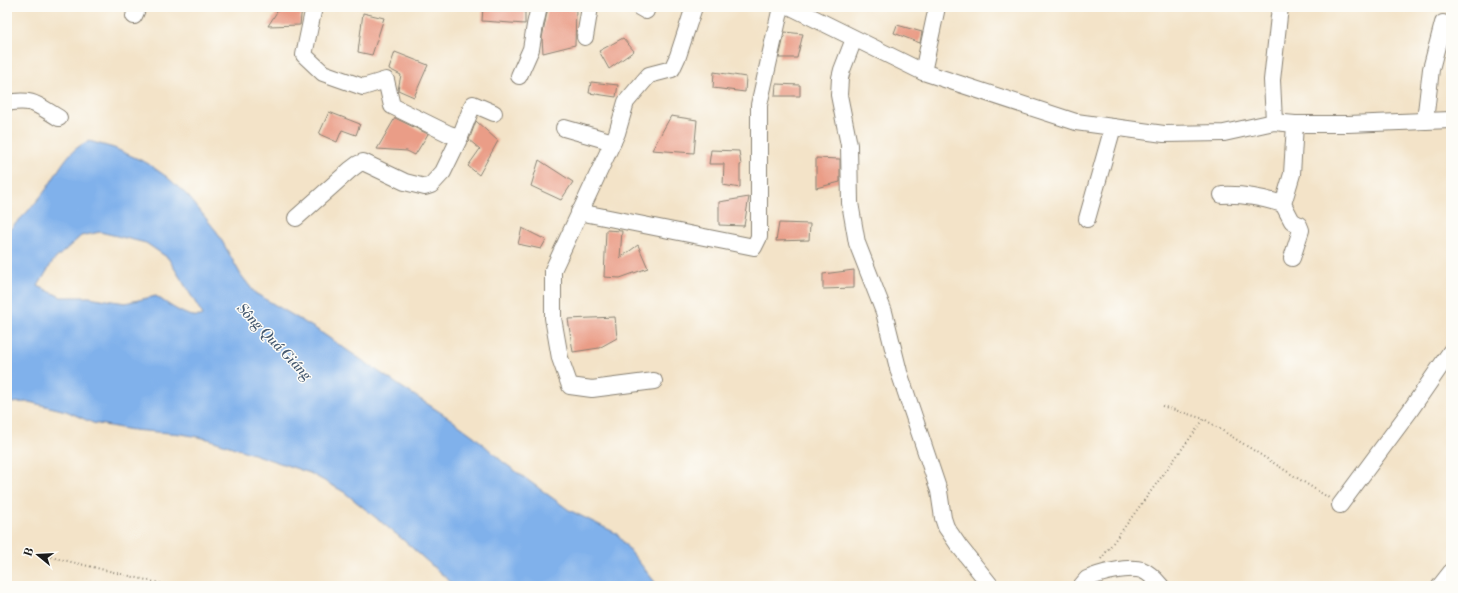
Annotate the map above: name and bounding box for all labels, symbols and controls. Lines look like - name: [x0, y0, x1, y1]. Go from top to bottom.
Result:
- water label: Sông Quá Giáng: [233, 300, 316, 385]
- north arrow: [18, 535, 58, 575]
- text: B: [22, 546, 37, 558]

